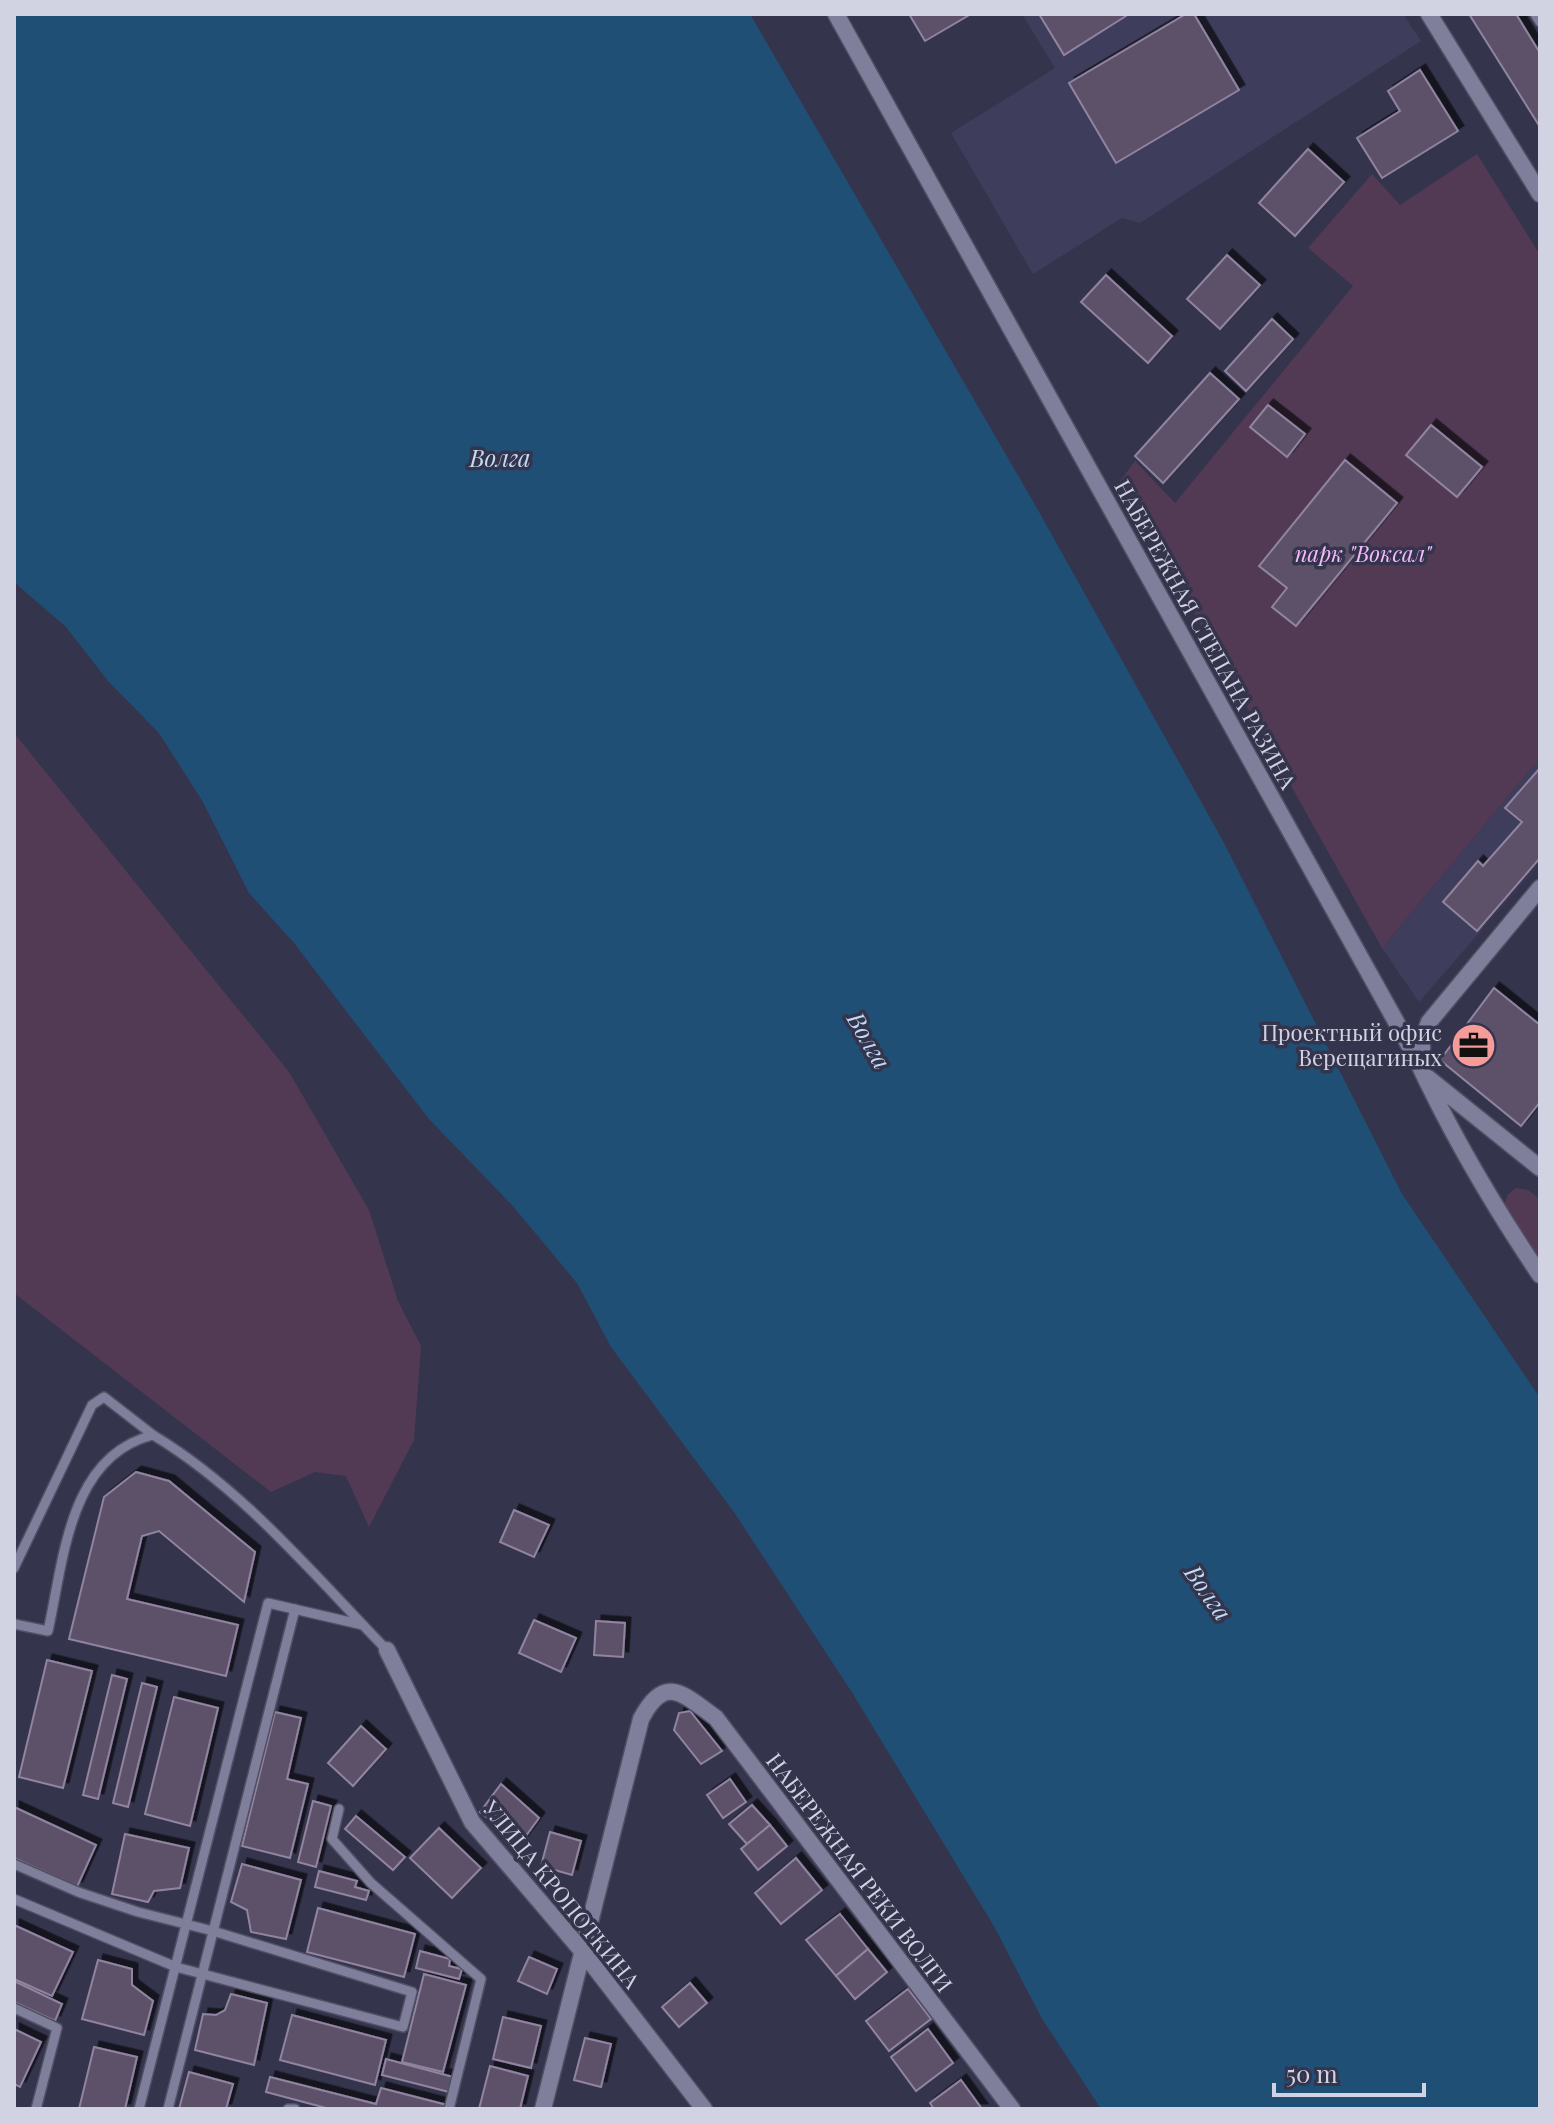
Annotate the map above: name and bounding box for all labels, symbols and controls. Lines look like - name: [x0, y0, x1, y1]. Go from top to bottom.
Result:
- water label: Волга: [468, 441, 531, 473]
- street label: НАБЕРЕЖНАЯ СТЕПАНА РАЗИНА: [1108, 474, 1304, 794]
- park label: парк "Воксал": [1295, 538, 1433, 568]
- water label: Волга: [840, 1005, 899, 1074]
- place label: Проектный офис Верещагиных: [1261, 1017, 1443, 1072]
- office icon: Проектный офис Верещагиных: [1449, 1021, 1497, 1069]
- water label: Волга: [1178, 1557, 1240, 1626]
- street label: НАБЕРЕЖНАЯ РЕКИ ВОЛГИ: [760, 1746, 960, 1998]
- street label: УЛИЦА КРОПОТКИНА: [476, 1793, 647, 1994]
- scale bar: [1274, 2047, 1424, 2097]
- text: 50 m: [1286, 2057, 1338, 2089]

